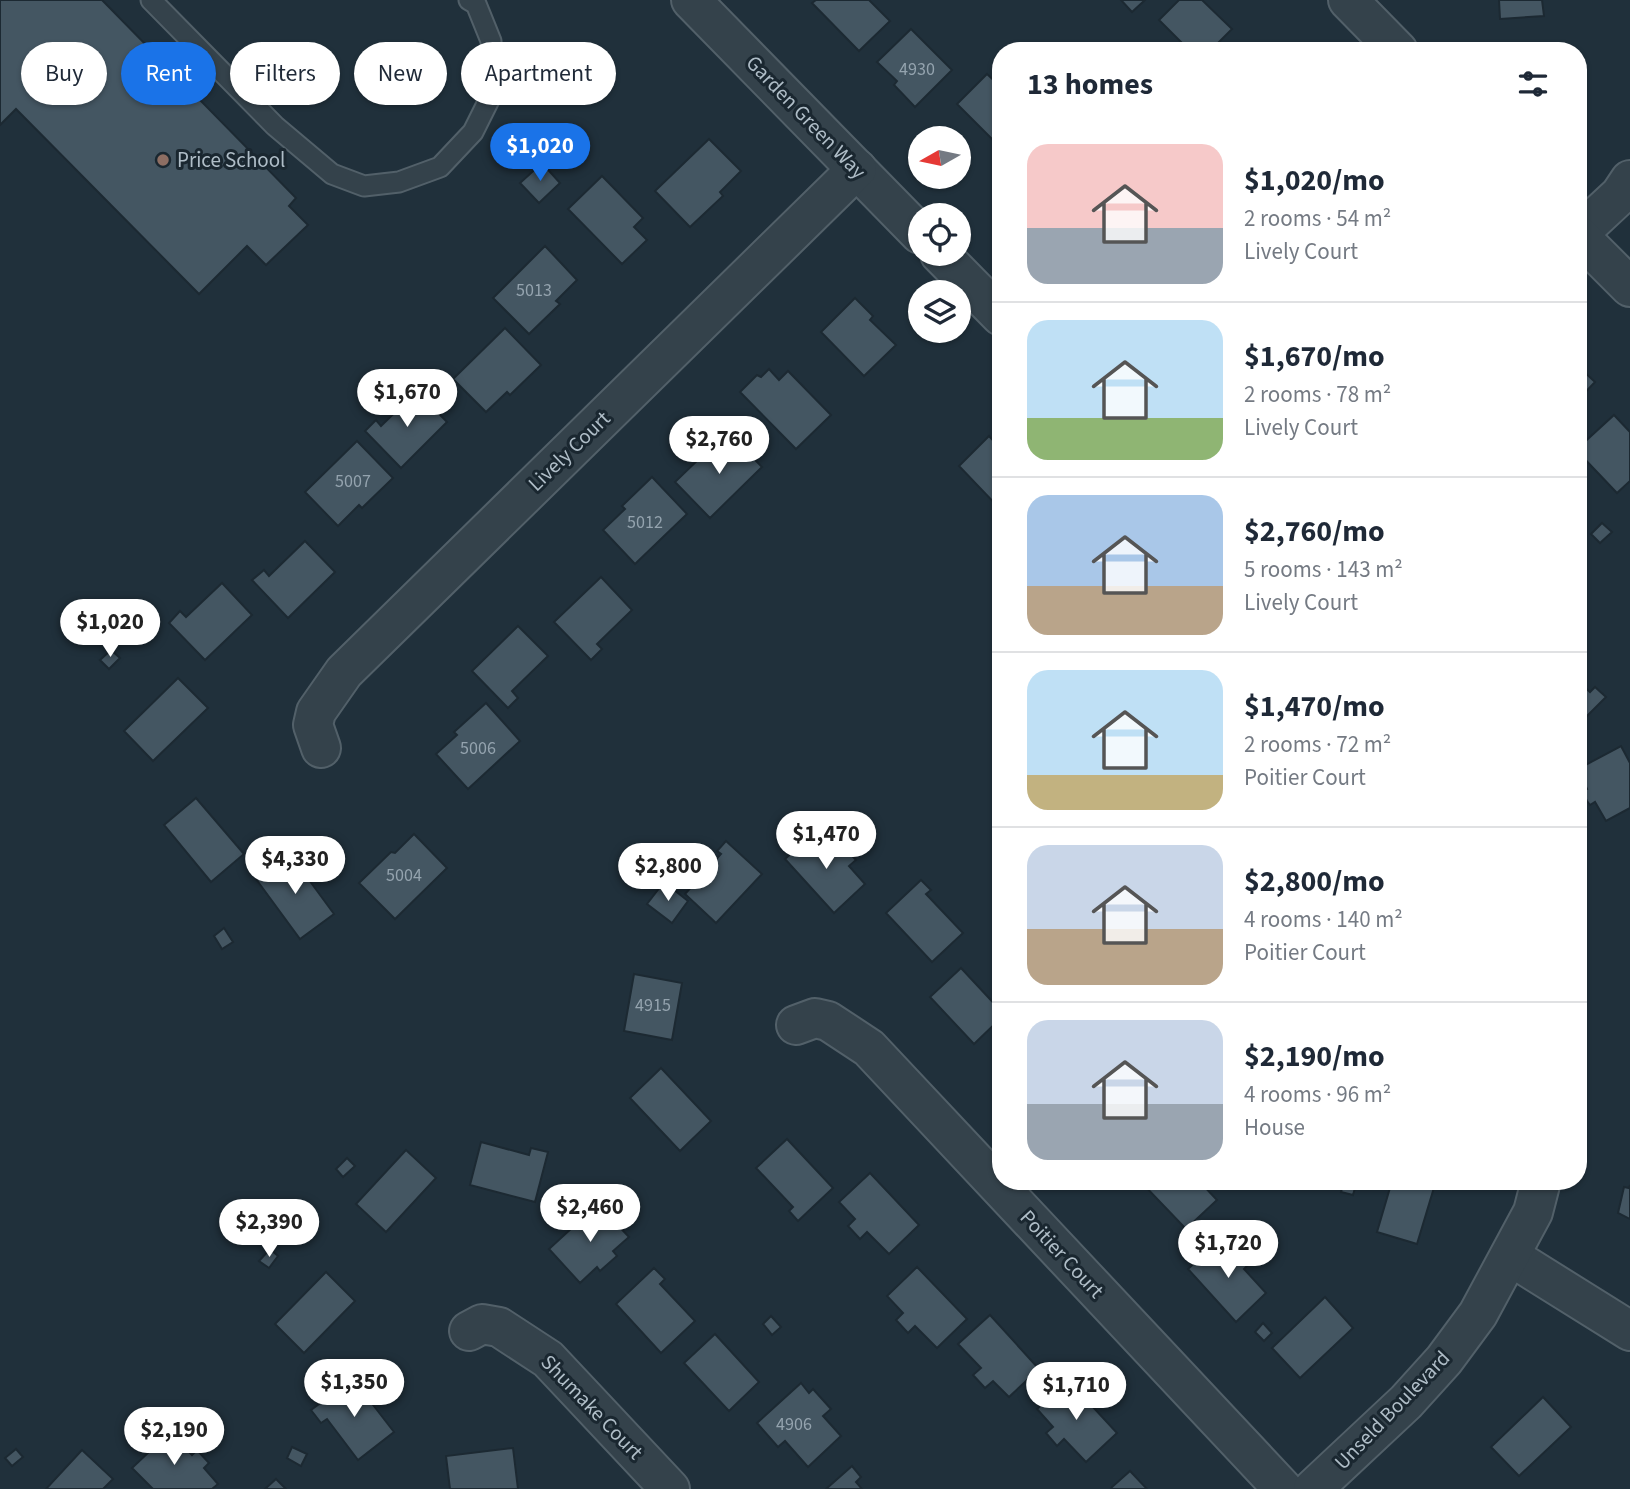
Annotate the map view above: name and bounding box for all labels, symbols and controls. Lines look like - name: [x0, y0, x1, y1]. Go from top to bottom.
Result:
- chip: Buy: [21, 42, 107, 105]
- chip: Rent: [121, 42, 216, 105]
- chip: Filters: [230, 42, 340, 105]
- chip: New: [354, 42, 447, 105]
- chip: Apartment: [461, 42, 616, 105]
- street label: Garden Green Way: [739, 48, 873, 186]
- house number: 4930: [899, 57, 935, 82]
- text: 13 homes: [1027, 63, 1153, 106]
- icon: filters: [1514, 65, 1552, 103]
- pin: $1,020: [483, 124, 597, 183]
- north arrow: [908, 126, 971, 189]
- map controls: [908, 126, 971, 343]
- text: $1,020: [506, 129, 574, 162]
- place label: Price School: [177, 145, 285, 175]
- marker: Price School: [155, 152, 171, 168]
- text: $1,020/mo: [1244, 159, 1385, 202]
- icon: home: [1083, 172, 1167, 256]
- text: 2 rooms · 54 m²: [1244, 202, 1391, 235]
- button: locate: [908, 203, 971, 266]
- text: Lively Court: [1244, 235, 1358, 268]
- house number: 5013: [516, 278, 552, 303]
- button: layers: [908, 280, 971, 343]
- text: $1,670/mo: [1244, 335, 1385, 378]
- icon: home: [1083, 348, 1167, 432]
- pin: $1,670: [350, 370, 464, 429]
- text: $1,670: [373, 375, 441, 408]
- text: 2 rooms · 78 m²: [1244, 378, 1391, 411]
- street label: Lively Court: [521, 404, 617, 498]
- text: Lively Court: [1244, 411, 1358, 444]
- pin: $2,760: [662, 416, 776, 476]
- text: $2,760: [685, 422, 753, 455]
- house number: 5007: [335, 469, 371, 494]
- house number: 5012: [627, 510, 663, 535]
- text: $2,760/mo: [1244, 510, 1385, 553]
- icon: home: [1083, 523, 1167, 607]
- text: 5 rooms · 143 m²: [1244, 553, 1403, 586]
- text: Lively Court: [1244, 586, 1358, 619]
- pin: $1,020: [53, 600, 167, 659]
- text: $1,020: [76, 605, 144, 638]
- text: $1,470/mo: [1244, 685, 1385, 728]
- icon: home: [1083, 698, 1167, 782]
- text: 2 rooms · 72 m²: [1244, 728, 1391, 761]
- house number: 5006: [460, 736, 496, 761]
- text: Poitier Court: [1244, 761, 1366, 794]
- pin: $1,470: [769, 812, 883, 871]
- text: $1,470: [792, 817, 860, 850]
- pin: $4,330: [238, 836, 352, 896]
- text: $4,330: [261, 842, 329, 875]
- pin: $2,800: [611, 844, 725, 903]
- text: $2,800: [634, 849, 702, 882]
- text: $2,800/mo: [1244, 860, 1385, 903]
- house number: 5004: [386, 863, 422, 888]
- icon: home: [1083, 873, 1167, 957]
- text: 4 rooms · 140 m²: [1244, 903, 1403, 936]
- text: Poitier Court: [1244, 936, 1366, 969]
- house number: 4915: [635, 993, 671, 1018]
- text: $2,190/mo: [1244, 1035, 1385, 1078]
- icon: home: [1083, 1048, 1167, 1132]
- text: 4 rooms · 96 m²: [1244, 1078, 1391, 1111]
- text: House: [1244, 1111, 1305, 1144]
- pin: $2,460: [533, 1184, 647, 1244]
- text: $2,460: [556, 1190, 624, 1223]
- pin: $2,390: [212, 1200, 326, 1259]
- street label: Poitier Court: [1013, 1203, 1111, 1305]
- text: $2,390: [235, 1205, 303, 1238]
- pin: $1,720: [1171, 1220, 1285, 1280]
- text: $1,720: [1194, 1226, 1262, 1259]
- street label: Unseld Boulevard: [1327, 1344, 1457, 1476]
- street label: Shumake Court: [534, 1348, 650, 1466]
- pin: $1,350: [297, 1360, 411, 1419]
- pin: $1,710: [1019, 1362, 1133, 1422]
- text: $1,350: [320, 1365, 388, 1398]
- text: $1,710: [1042, 1368, 1110, 1401]
- pin: $2,190: [117, 1408, 231, 1467]
- house number: 4906: [776, 1412, 812, 1437]
- text: $2,190: [140, 1413, 208, 1446]

